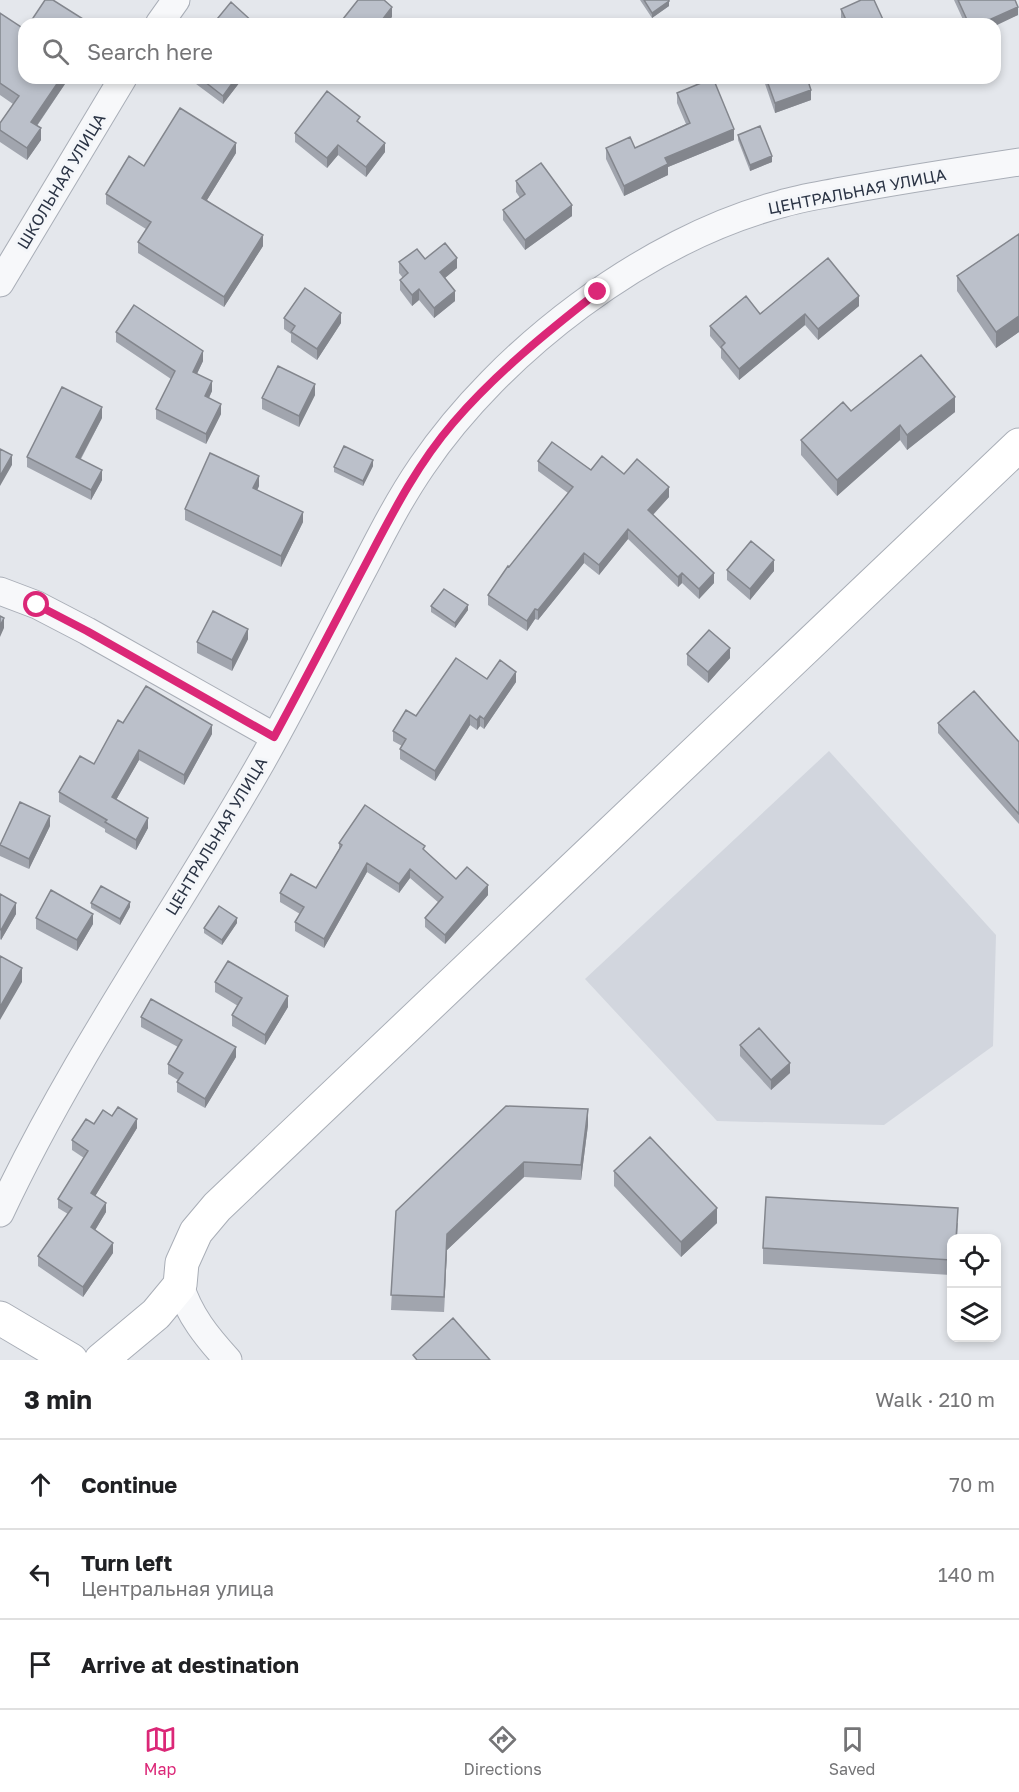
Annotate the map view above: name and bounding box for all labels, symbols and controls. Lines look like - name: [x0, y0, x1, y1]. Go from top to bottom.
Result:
- search box: [18, 18, 1001, 84]
- icon: search: [39, 35, 72, 68]
- text: Search here: [87, 38, 213, 65]
- street label: ШКОЛЬНАЯ УЛИЦА: [13, 109, 110, 253]
- street label: ЦЕНТРАЛЬНАЯ УЛИЦА: [766, 164, 948, 218]
- route end: [584, 278, 610, 304]
- route start: [23, 591, 49, 617]
- street label: ЦЕНТРАЛЬНАЯ УЛИЦА: [161, 753, 271, 919]
- map controls: [947, 1234, 1001, 1342]
- button: locate: [947, 1234, 1001, 1288]
- button: layers: [947, 1288, 1001, 1342]
- text: 3 min: [24, 1384, 92, 1415]
- text: Walk · 210 m: [875, 1387, 995, 1411]
- icon: ahead: [24, 1468, 57, 1501]
- text: Continue: [81, 1471, 177, 1498]
- text: 70 m: [949, 1472, 995, 1496]
- text: Turn left: [81, 1549, 172, 1576]
- icon: left: [24, 1558, 57, 1591]
- text: 140 m: [938, 1562, 995, 1586]
- text: Центральная улица: [81, 1576, 274, 1600]
- icon: arrive: [24, 1648, 57, 1681]
- text: Arrive at destination: [81, 1651, 299, 1678]
- tab: Map: [144, 1723, 177, 1779]
- tab: Directions: [464, 1723, 542, 1779]
- tab: Saved: [829, 1723, 875, 1779]

